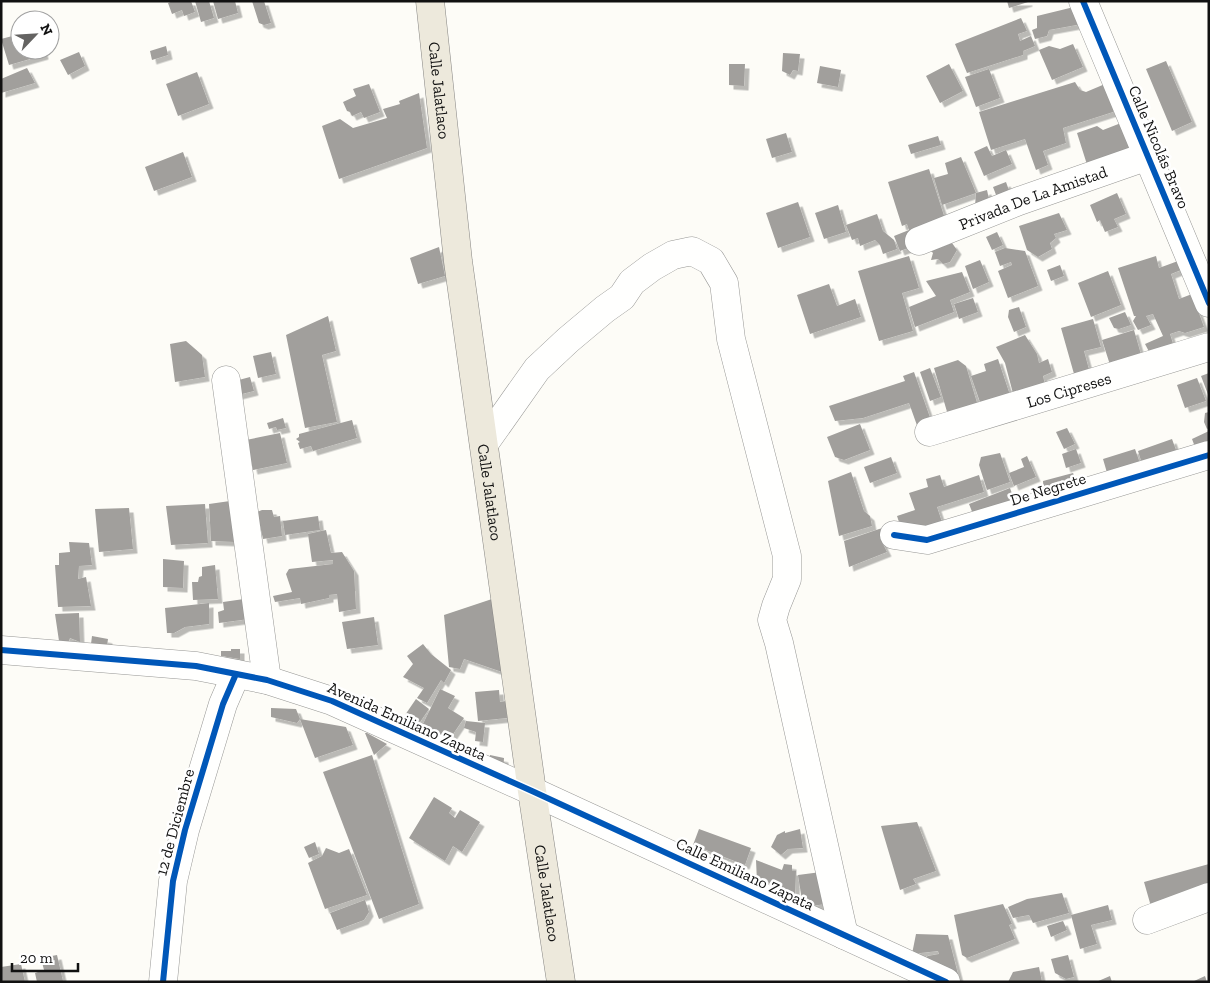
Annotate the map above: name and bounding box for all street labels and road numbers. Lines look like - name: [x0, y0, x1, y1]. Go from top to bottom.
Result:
- street label: Calle Jalatlaco: [425, 41, 454, 140]
- street label: Calle Nicolás Bravo: [1125, 83, 1193, 211]
- street label: Privada De La Amistad: [956, 161, 1110, 234]
- street label: Los Cipreses: [1024, 368, 1113, 411]
- street label: Calle Jalatlaco: [474, 443, 506, 542]
- street label: De Negrete: [1008, 469, 1088, 509]
- street label: Avenida Emiliano Zapata: [325, 678, 489, 765]
- street label: 12 de Diciembre: [152, 767, 198, 877]
- street label: Calle Emiliano Zapata: [673, 834, 817, 914]
- street label: Calle Jalatlaco: [531, 843, 564, 943]

